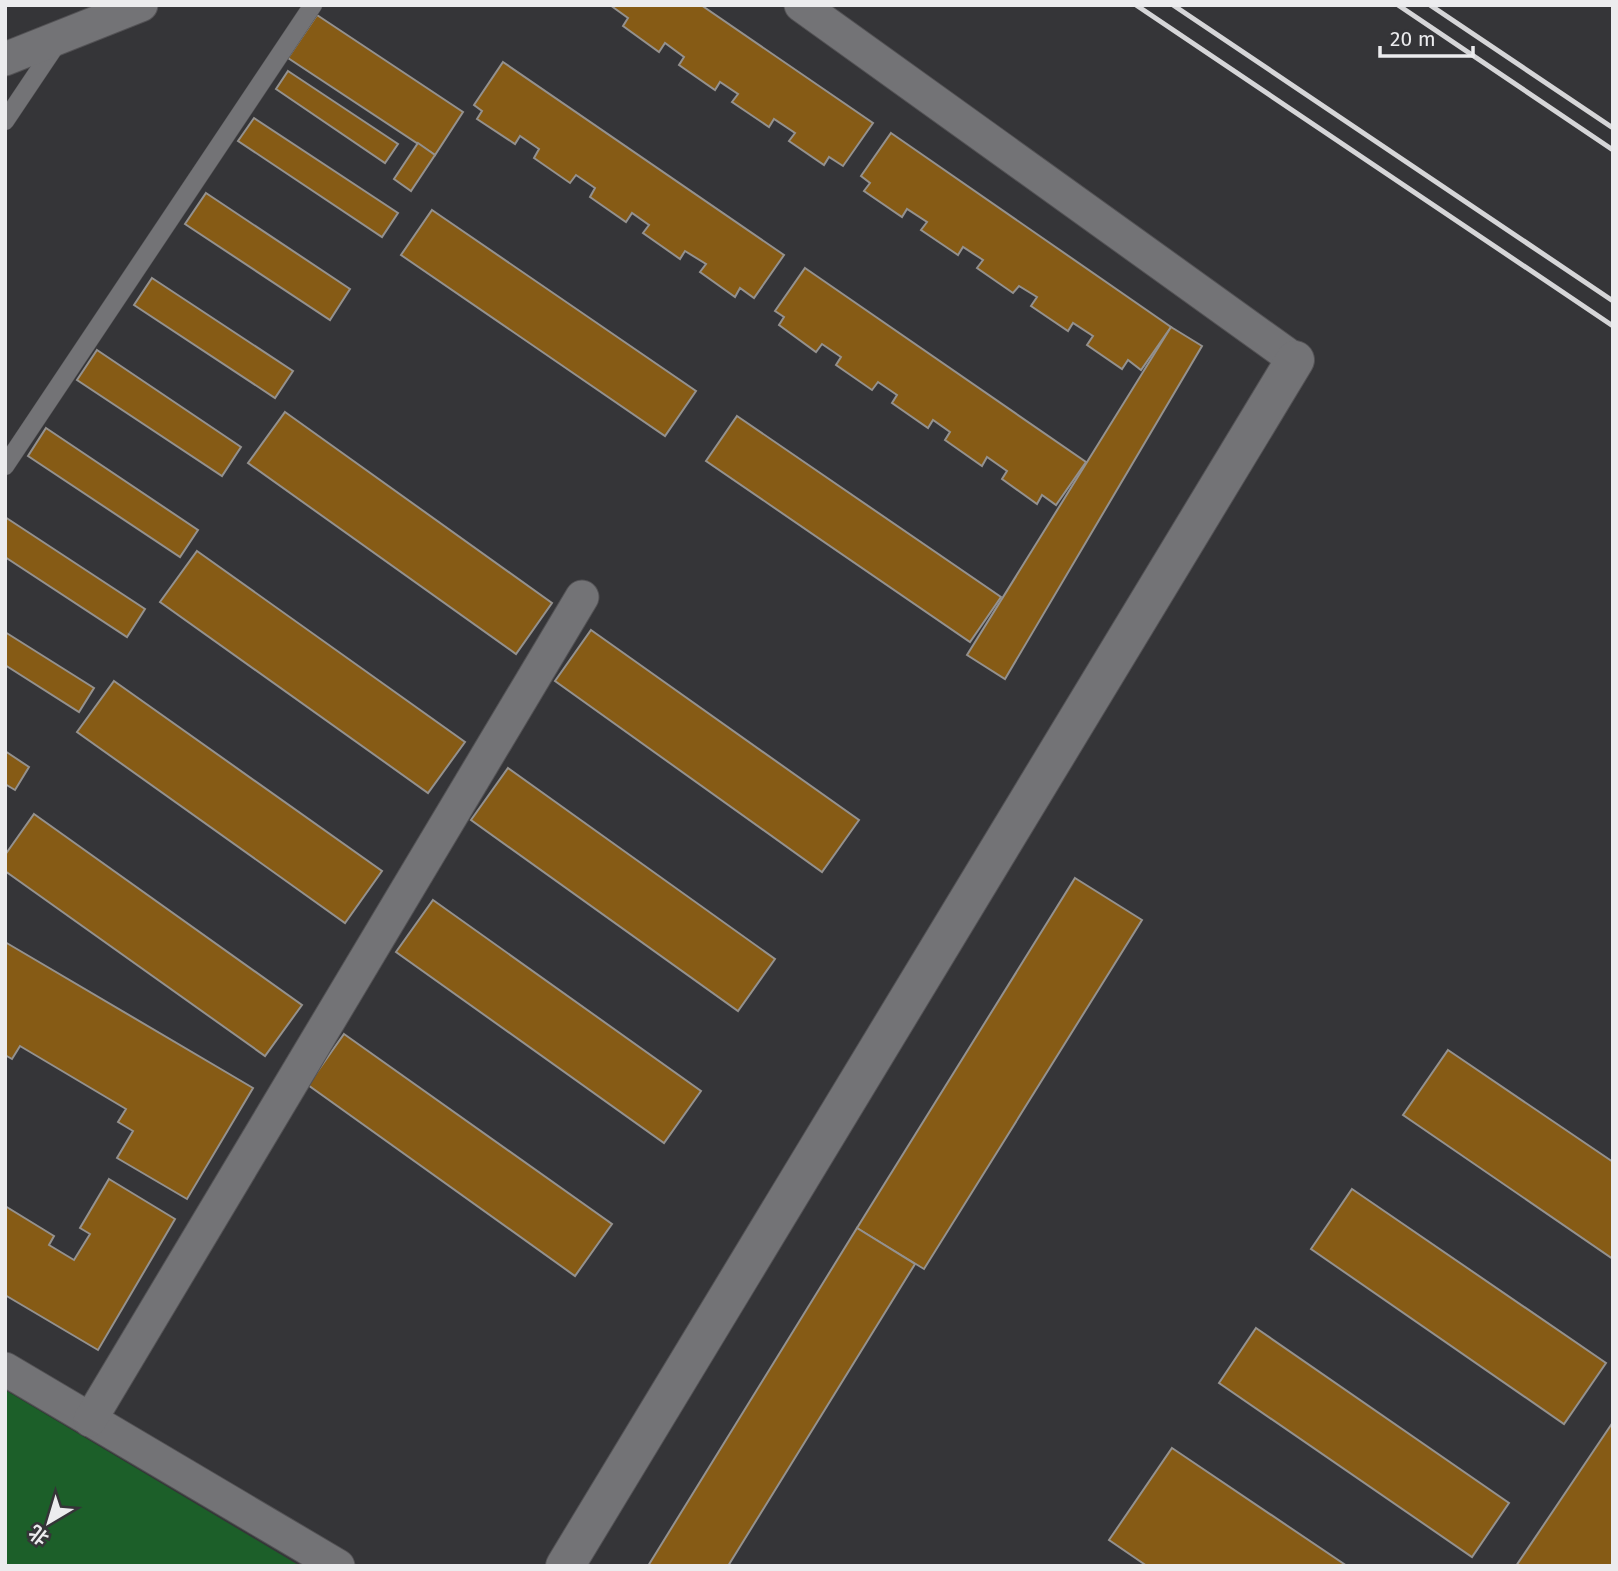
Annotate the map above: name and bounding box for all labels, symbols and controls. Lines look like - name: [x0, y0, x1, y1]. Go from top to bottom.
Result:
- scale bar: [1380, 14, 1473, 58]
- text: 20 m: [1390, 26, 1436, 52]
- north arrow: [14, 1487, 84, 1557]
- text: 北: [24, 1520, 53, 1550]

